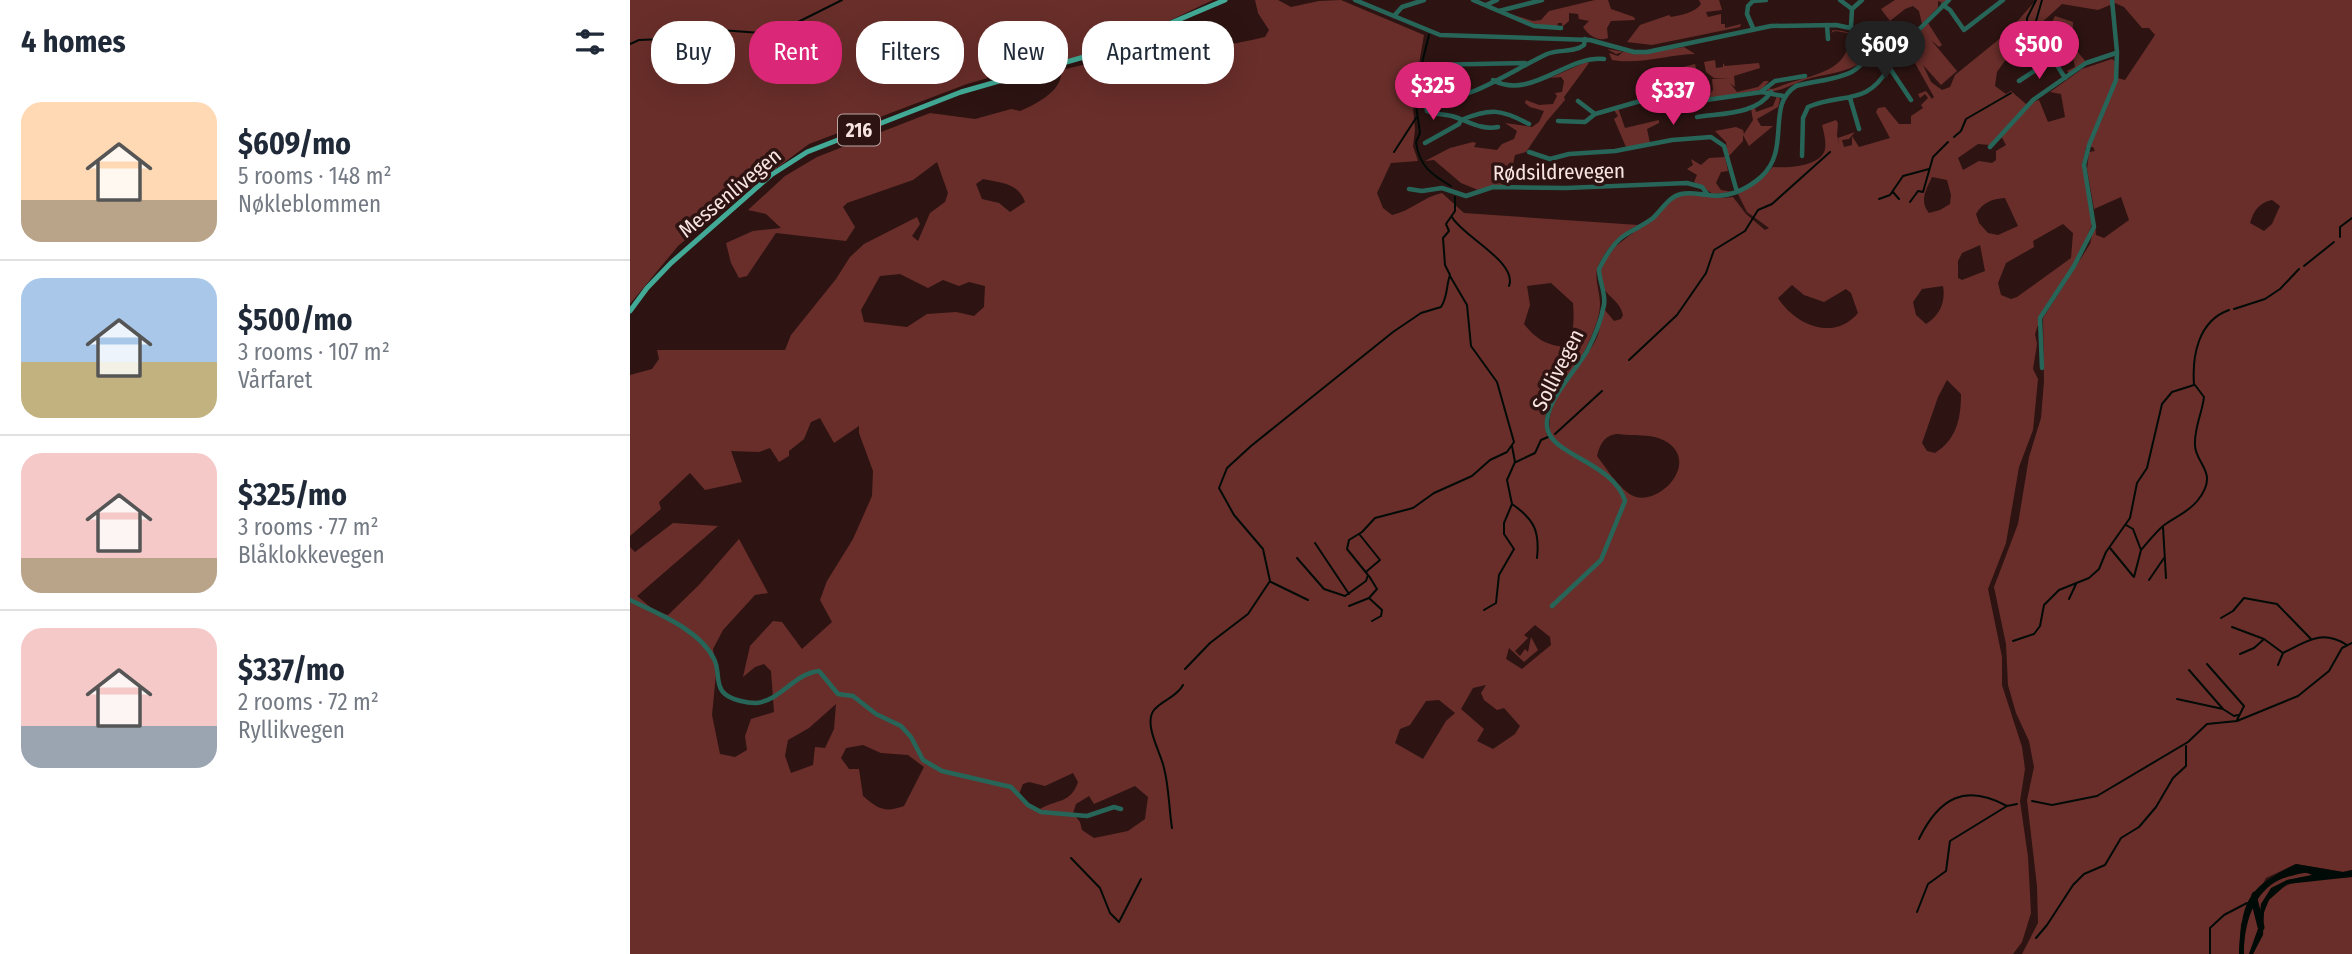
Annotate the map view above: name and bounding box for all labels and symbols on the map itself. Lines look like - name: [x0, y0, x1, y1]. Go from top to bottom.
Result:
- pin: $609: [1844, 22, 1926, 81]
- pin: $500: [1998, 22, 2080, 81]
- pin: $325: [1392, 62, 1474, 122]
- pin: $337: [1632, 68, 1714, 127]
- road number: 216: [838, 114, 880, 146]
- street label: Messenlivegen: [673, 143, 787, 243]
- street label: Rødsildrevegen: [1493, 158, 1625, 186]
- street label: Sollivegen: [1526, 325, 1590, 415]

